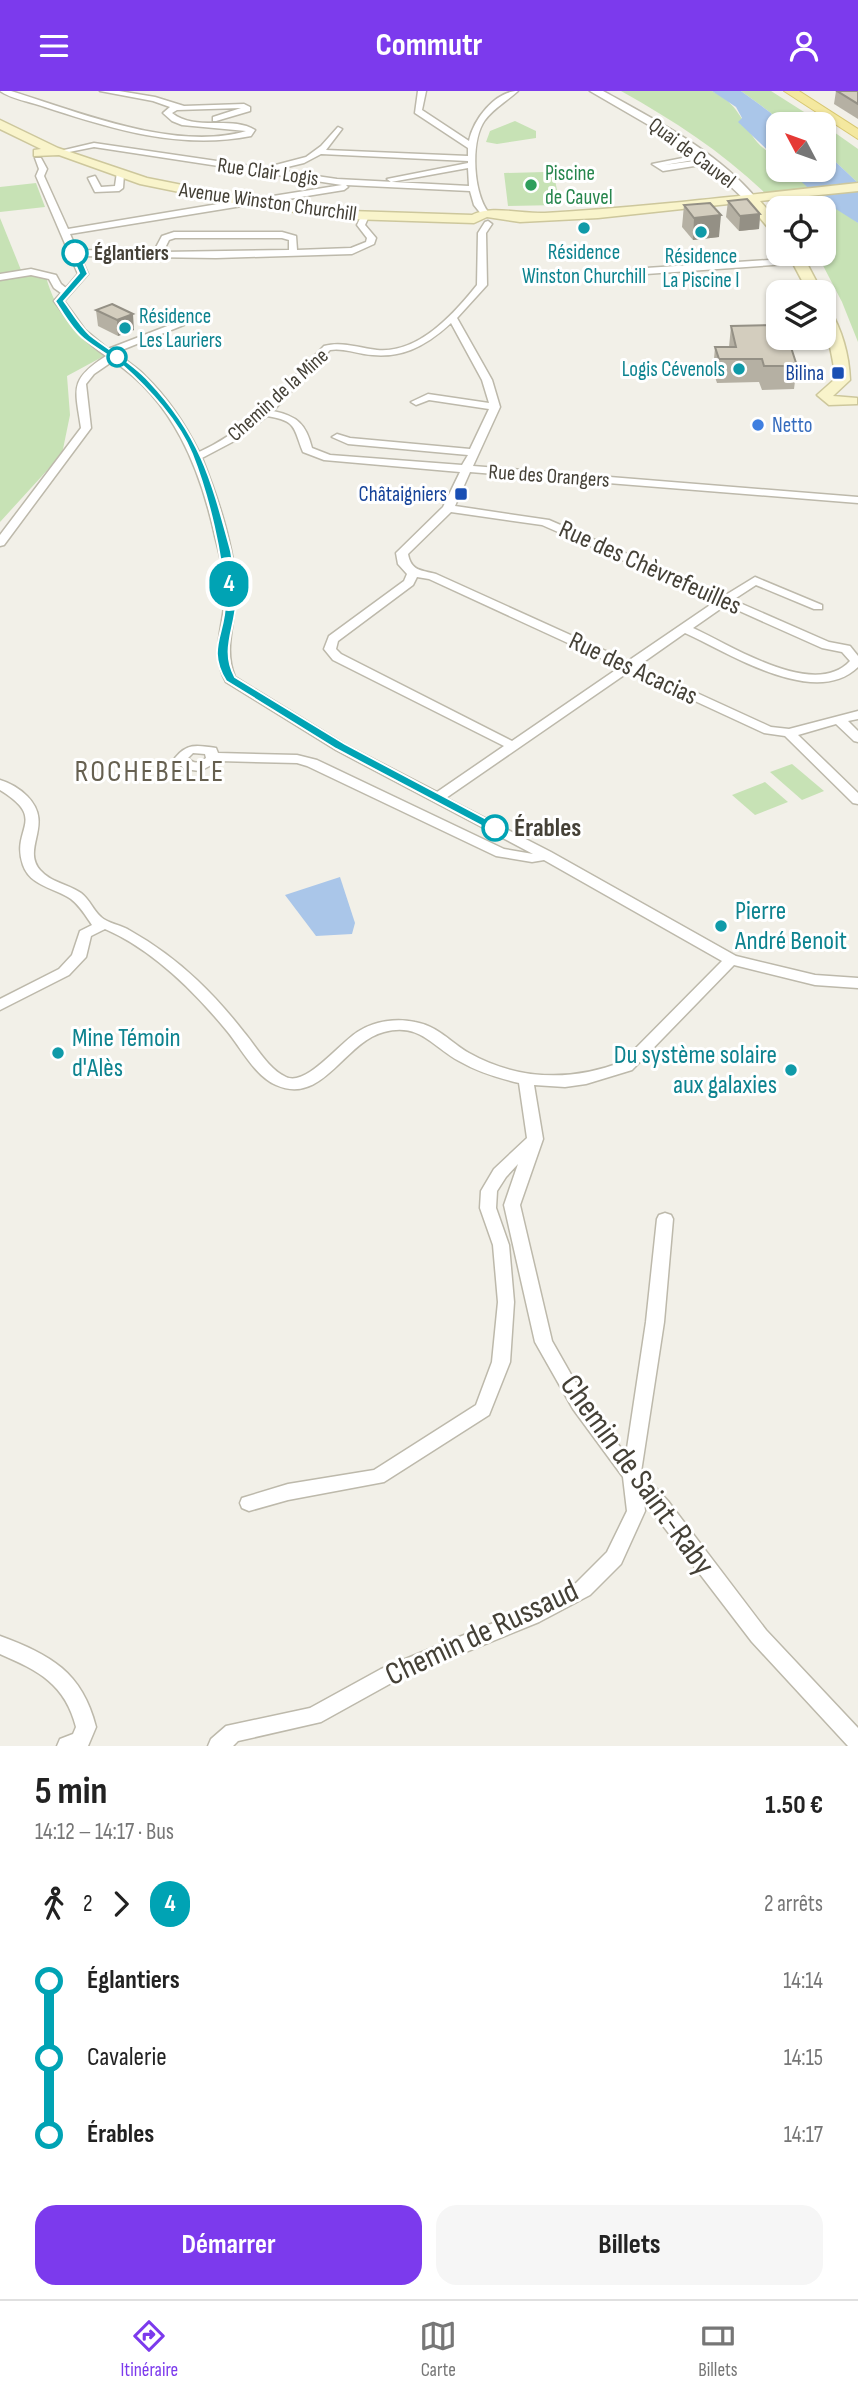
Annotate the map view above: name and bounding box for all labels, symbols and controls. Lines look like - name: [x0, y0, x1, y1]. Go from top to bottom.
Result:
- text: Commutr: [376, 26, 483, 65]
- icon: menu: [35, 27, 73, 65]
- icon: person: [785, 27, 823, 65]
- street label: Quai de Cauvel: [644, 112, 740, 194]
- north arrow: [766, 112, 836, 182]
- map controls: [766, 112, 836, 350]
- street label: Rue Clair Logis: [216, 153, 320, 191]
- place label: Piscine de Cauvel: [545, 161, 613, 210]
- street label: Avenue Winston Churchill: [177, 177, 358, 227]
- marker: Piscine de Cauvel: [523, 177, 539, 193]
- button: locate: [766, 196, 836, 266]
- marker: Résidence Winston Churchill: [576, 220, 592, 236]
- marker: Résidence La Piscine I: [693, 224, 709, 240]
- marker: Églantiers: [62, 240, 88, 266]
- place label: Résidence Winston Churchill: [522, 240, 646, 289]
- place label: Églantiers: [94, 241, 169, 266]
- place label: Résidence La Piscine I: [663, 244, 739, 293]
- button: layers: [766, 280, 836, 350]
- place label: Résidence Les Lauriers: [139, 304, 222, 353]
- marker: Résidence Les Lauriers: [117, 320, 133, 336]
- street label: Chemin de la Mine: [222, 343, 334, 447]
- unlabelled marker: [107, 347, 127, 367]
- place label: Logis Cévenols: [622, 357, 725, 382]
- marker: Logis Cévenols: [731, 361, 747, 377]
- place label: Bilina: [785, 361, 824, 386]
- marker: Bilina: [830, 365, 846, 381]
- place label: Netto: [772, 413, 812, 438]
- marker: Netto: [750, 417, 766, 433]
- street label: Rue des Orangers: [488, 459, 610, 493]
- place label: Châtaigniers: [358, 482, 447, 507]
- marker: Châtaigniers: [453, 486, 469, 502]
- street label: Rue des Chèvrefeuilles: [554, 514, 746, 622]
- line badge: 4: [206, 561, 252, 607]
- text: 4: [223, 569, 235, 598]
- street label: Rue des Acacias: [564, 626, 702, 712]
- district label: ROCHEBELLE: [75, 754, 225, 790]
- place label: Érables: [514, 813, 581, 844]
- marker: Érables: [482, 815, 508, 841]
- place label: Pierre André Benoit: [734, 896, 847, 957]
- marker: Pierre André Benoit: [713, 918, 729, 934]
- place label: Mine Témoin d'Alès: [72, 1023, 181, 1084]
- place label: Du système solaire aux galaxies: [614, 1040, 777, 1101]
- marker: Mine Témoin d'Alès: [50, 1045, 66, 1061]
- marker: Du système solaire aux galaxies: [783, 1062, 799, 1078]
- street label: Chemin de Saint-Raby: [551, 1367, 723, 1583]
- street label: Chemin de Russaud: [379, 1571, 585, 1695]
- text: 5 min: [35, 1769, 107, 1814]
- text: 1.50 €: [765, 1790, 823, 1821]
- text: 14:12 – 14:17 · Bus: [35, 1818, 174, 1846]
- icon: walk: [35, 1885, 73, 1923]
- icon: forward: [102, 1885, 140, 1923]
- text: 4: [164, 1889, 176, 1918]
- text: 2: [83, 1890, 92, 1918]
- text: 2 arrêts: [764, 1890, 823, 1918]
- text: Églantiers: [87, 1965, 180, 1996]
- text: 14:14: [783, 1967, 823, 1995]
- text: Cavalerie: [87, 2042, 167, 2073]
- text: 14:15: [784, 2044, 823, 2072]
- text: Érables: [87, 2119, 154, 2150]
- text: 14:17: [784, 2121, 823, 2149]
- button: Démarrer: [35, 2205, 422, 2285]
- button: Billets: [436, 2205, 823, 2285]
- tab: Itinéraire: [121, 2317, 178, 2382]
- tab: Carte: [419, 2317, 457, 2382]
- tab: Billets: [698, 2317, 737, 2382]

